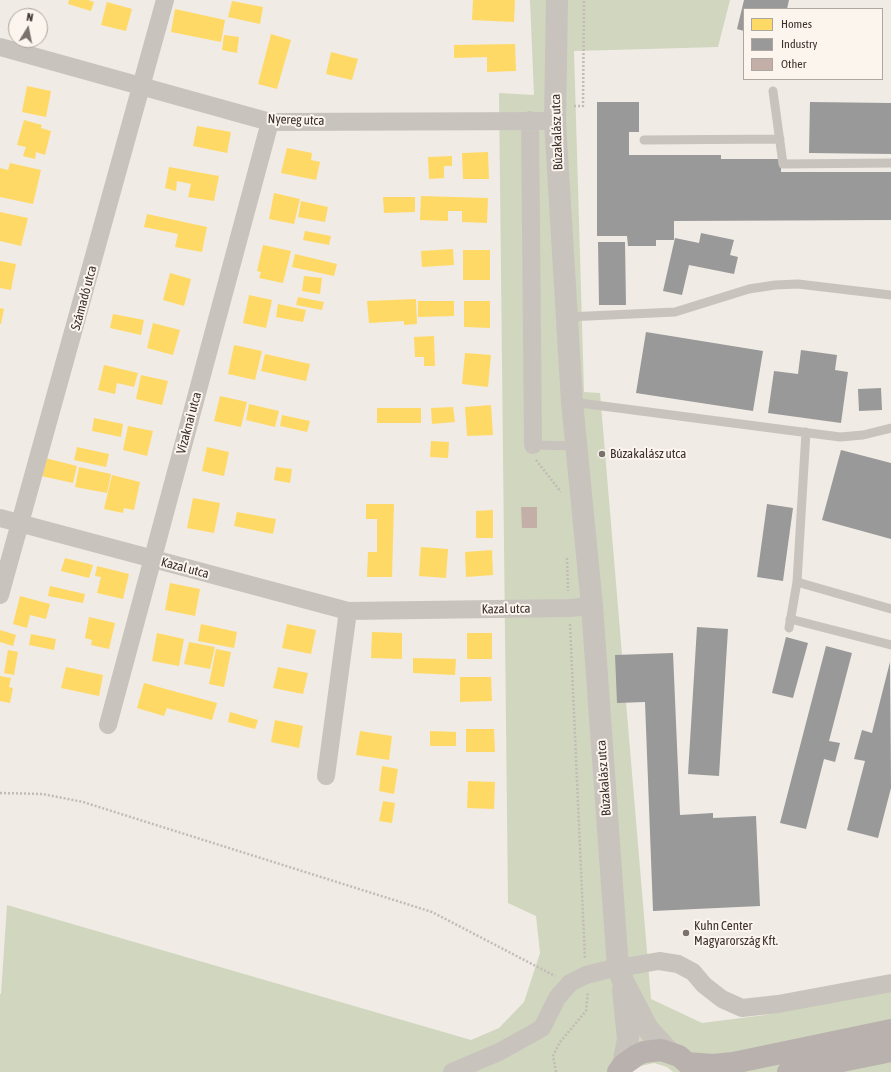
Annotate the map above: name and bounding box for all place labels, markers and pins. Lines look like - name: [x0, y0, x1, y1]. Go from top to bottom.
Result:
- place label: Búzakalász utca: [610, 446, 686, 462]
- marker: Búzakalász utca: [597, 449, 607, 459]
- place label: Kuhn Center Magyarország Kft.: [694, 918, 778, 949]
- marker: Kuhn Center Magyarország Kft.: [681, 928, 691, 938]

